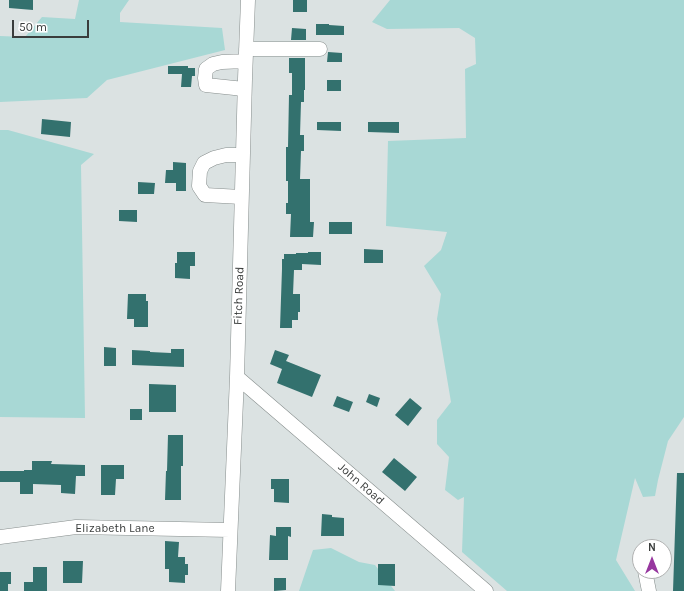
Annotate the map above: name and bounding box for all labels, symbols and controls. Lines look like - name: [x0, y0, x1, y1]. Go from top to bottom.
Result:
- scale bar: [14, 12, 91, 38]
- text: 50 m: [19, 20, 47, 34]
- street label: Fitch Road: [231, 267, 247, 325]
- street label: John Road: [335, 460, 387, 508]
- street label: Elizabeth Lane: [75, 522, 155, 536]
- north arrow: [632, 539, 672, 579]
- text: N: [648, 541, 656, 554]

